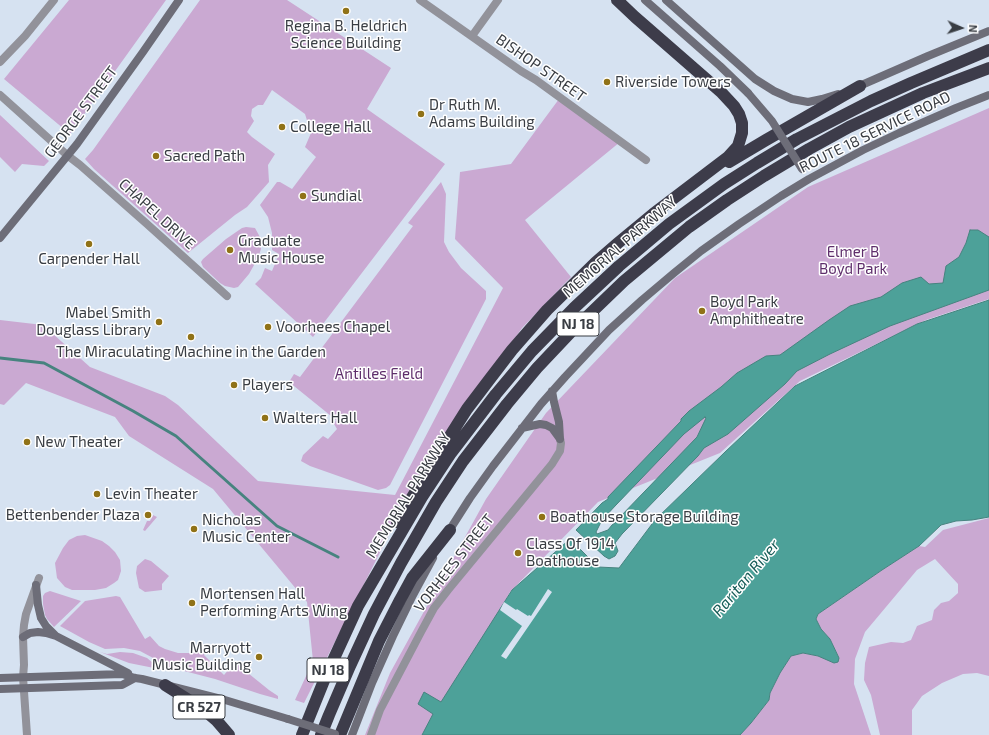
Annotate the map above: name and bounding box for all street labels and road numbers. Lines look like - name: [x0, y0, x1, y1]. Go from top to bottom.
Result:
- street label: BISHOP STREET: [493, 30, 589, 106]
- street label: GEORGE STREET: [41, 63, 121, 161]
- street label: ROUTE 18 SERVICE ROAD: [796, 88, 954, 176]
- street label: CHAPEL DRIVE: [115, 175, 199, 253]
- street label: MEMORIAL PARKWAY: [559, 193, 681, 301]
- road number: NJ 18: [557, 312, 599, 336]
- street label: MEMORIAL PARKWAY: [362, 429, 454, 561]
- street label: VORHEES STREET: [410, 511, 498, 615]
- road number: NJ 18: [307, 658, 349, 682]
- road number: CR 527: [173, 695, 225, 719]

